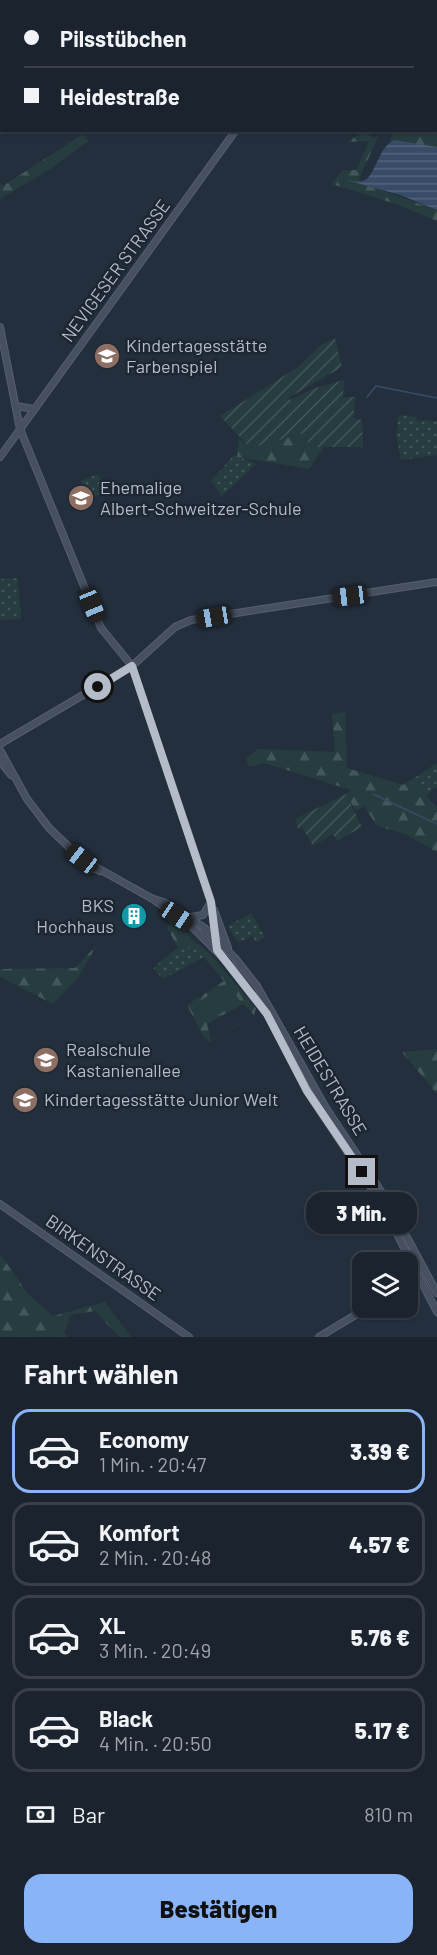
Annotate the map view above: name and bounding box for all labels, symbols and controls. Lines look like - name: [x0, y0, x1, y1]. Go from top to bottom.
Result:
- text: Pilsstübchen: [60, 25, 187, 51]
- text: Heidestraße: [60, 83, 180, 109]
- street label: NEVIGESER STRASSE: [56, 195, 174, 346]
- place label: Kindertagesstätte Farbenspiel: [126, 334, 267, 377]
- school or university icon: Kindertagesstätte Farbenspiel: [92, 341, 122, 371]
- place label: Ehemalige Albert-Schweitzer-Schule: [100, 476, 302, 519]
- school or university icon: Ehemalige Albert-Schweitzer-Schule: [66, 483, 96, 513]
- car: [77, 585, 107, 625]
- car: [331, 585, 369, 607]
- car: [195, 605, 233, 629]
- route start: [84, 673, 111, 700]
- car: [62, 841, 102, 877]
- place label: BKS Hochhaus: [36, 894, 114, 937]
- car: [157, 898, 197, 934]
- building icon: BKS Hochhaus: [119, 901, 149, 931]
- street label: HEIDESTRASSE: [290, 1022, 372, 1139]
- place label: Realschule Kastanienallee: [66, 1038, 181, 1081]
- school or university icon: Realschule Kastanienallee: [31, 1045, 61, 1075]
- school or university icon: Kindertagesstätte Junior Welt: [10, 1085, 40, 1115]
- place label: Kindertagesstätte Junior Welt: [44, 1088, 279, 1110]
- route end: [348, 1158, 375, 1185]
- callout: 3 Min.: [306, 1193, 418, 1235]
- text: 3 Min.: [336, 1201, 387, 1225]
- street label: BIRKENSTRASSE: [42, 1209, 165, 1305]
- map controls: [352, 1252, 418, 1318]
- button: layers: [352, 1252, 418, 1318]
- text: Fahrt wählen: [24, 1357, 179, 1389]
- icon: car: [27, 1424, 81, 1478]
- text: Economy: [99, 1426, 189, 1452]
- text: 3.39 €: [350, 1438, 410, 1464]
- text: 1 Min. · 20:47: [99, 1452, 206, 1476]
- icon: car: [27, 1517, 81, 1571]
- text: Komfort: [99, 1519, 180, 1545]
- text: 4.57 €: [349, 1531, 410, 1557]
- text: 2 Min. · 20:48: [99, 1545, 211, 1569]
- icon: car: [27, 1610, 81, 1664]
- text: XL: [99, 1612, 125, 1638]
- text: 5.76 €: [351, 1624, 410, 1650]
- text: 3 Min. · 20:49: [99, 1638, 211, 1662]
- icon: car: [27, 1703, 81, 1757]
- text: Black: [99, 1705, 153, 1731]
- text: 5.17 €: [355, 1717, 410, 1743]
- text: 4 Min. · 20:50: [99, 1731, 212, 1755]
- icon: cash: [24, 1798, 57, 1831]
- text: Bar: [72, 1801, 105, 1827]
- text: 810 m: [364, 1802, 413, 1826]
- button: Bestätigen: [24, 1874, 413, 1943]

